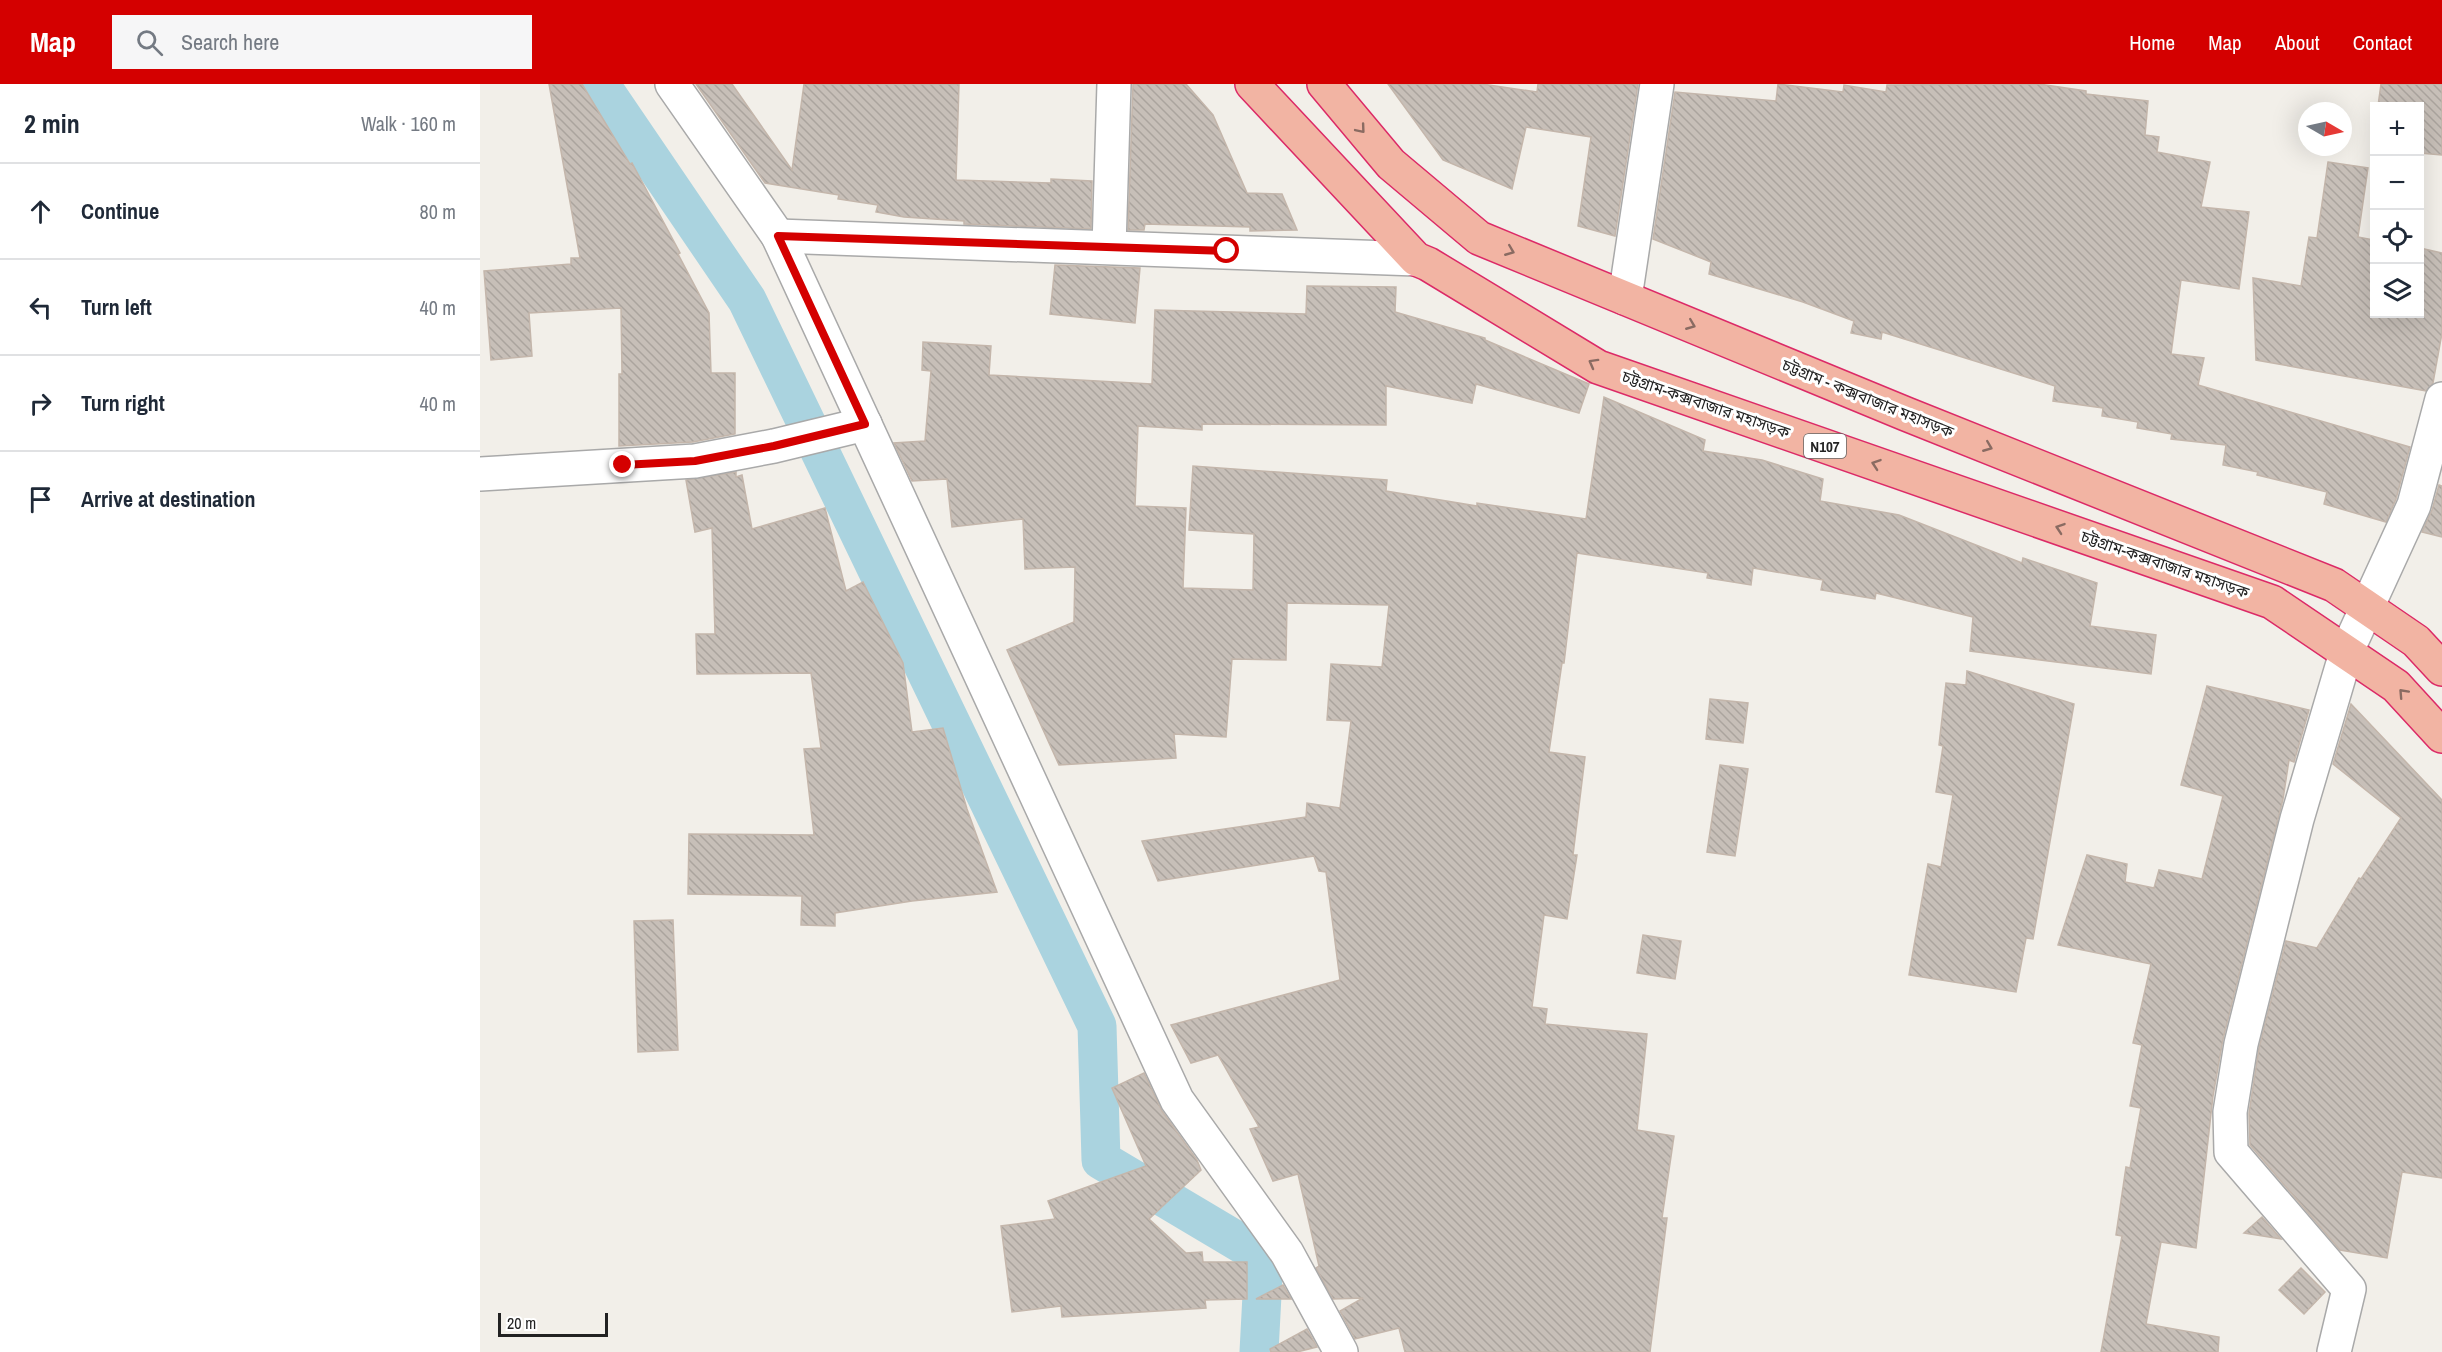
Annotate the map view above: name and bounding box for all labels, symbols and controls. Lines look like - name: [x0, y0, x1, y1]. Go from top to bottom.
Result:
- search box: [112, 15, 532, 69]
- text: Map: [30, 23, 76, 61]
- icon: search: [133, 26, 166, 59]
- text: Search here: [181, 27, 279, 57]
- text: Home: [2129, 28, 2175, 57]
- text: Map: [2208, 28, 2242, 57]
- text: About: [2275, 28, 2320, 57]
- text: Contact: [2353, 28, 2412, 57]
- north arrow: [2298, 102, 2352, 156]
- map controls: [2370, 102, 2424, 318]
- button: +: [2370, 102, 2424, 156]
- text: 2 min: [24, 106, 80, 141]
- text: Walk · 160 m: [361, 110, 456, 137]
- one-way arrow: [1354, 122, 1365, 133]
- button: −: [2370, 156, 2424, 210]
- icon: ahead: [24, 195, 57, 228]
- text: Continue: [81, 196, 159, 226]
- text: 80 m: [420, 198, 456, 225]
- button: locate: [2370, 210, 2424, 264]
- route start: [1213, 237, 1239, 263]
- one-way arrow: [1504, 244, 1515, 256]
- button: layers: [2370, 264, 2424, 318]
- icon: left: [24, 291, 57, 324]
- text: Turn left: [81, 292, 152, 322]
- text: 40 m: [420, 294, 456, 321]
- one-way arrow: [1684, 318, 1695, 330]
- street label: চট্টগ্রাম - কক্সবাজার মহাসড়ক: [1778, 353, 1958, 443]
- one-way arrow: [1589, 359, 1600, 370]
- street label: চট্টগ্রাম-কক্সবাজার মহাসড়ক: [1618, 365, 1794, 443]
- icon: right: [24, 387, 57, 420]
- text: Turn right: [81, 388, 165, 418]
- text: 40 m: [420, 390, 456, 417]
- road number: N107: [1804, 434, 1846, 458]
- one-way arrow: [1982, 439, 1993, 452]
- route end: [609, 451, 635, 477]
- one-way arrow: [1871, 458, 1882, 471]
- icon: arrive: [24, 483, 57, 516]
- text: Arrive at destination: [81, 484, 255, 514]
- one-way arrow: [2055, 522, 2066, 535]
- street label: চট্টগ্রাম-কক্সবাজার মহাসড়ক: [2077, 525, 2253, 603]
- one-way arrow: [2399, 689, 2410, 699]
- scale bar: [498, 1310, 608, 1338]
- text: 20 m: [507, 1312, 536, 1334]

